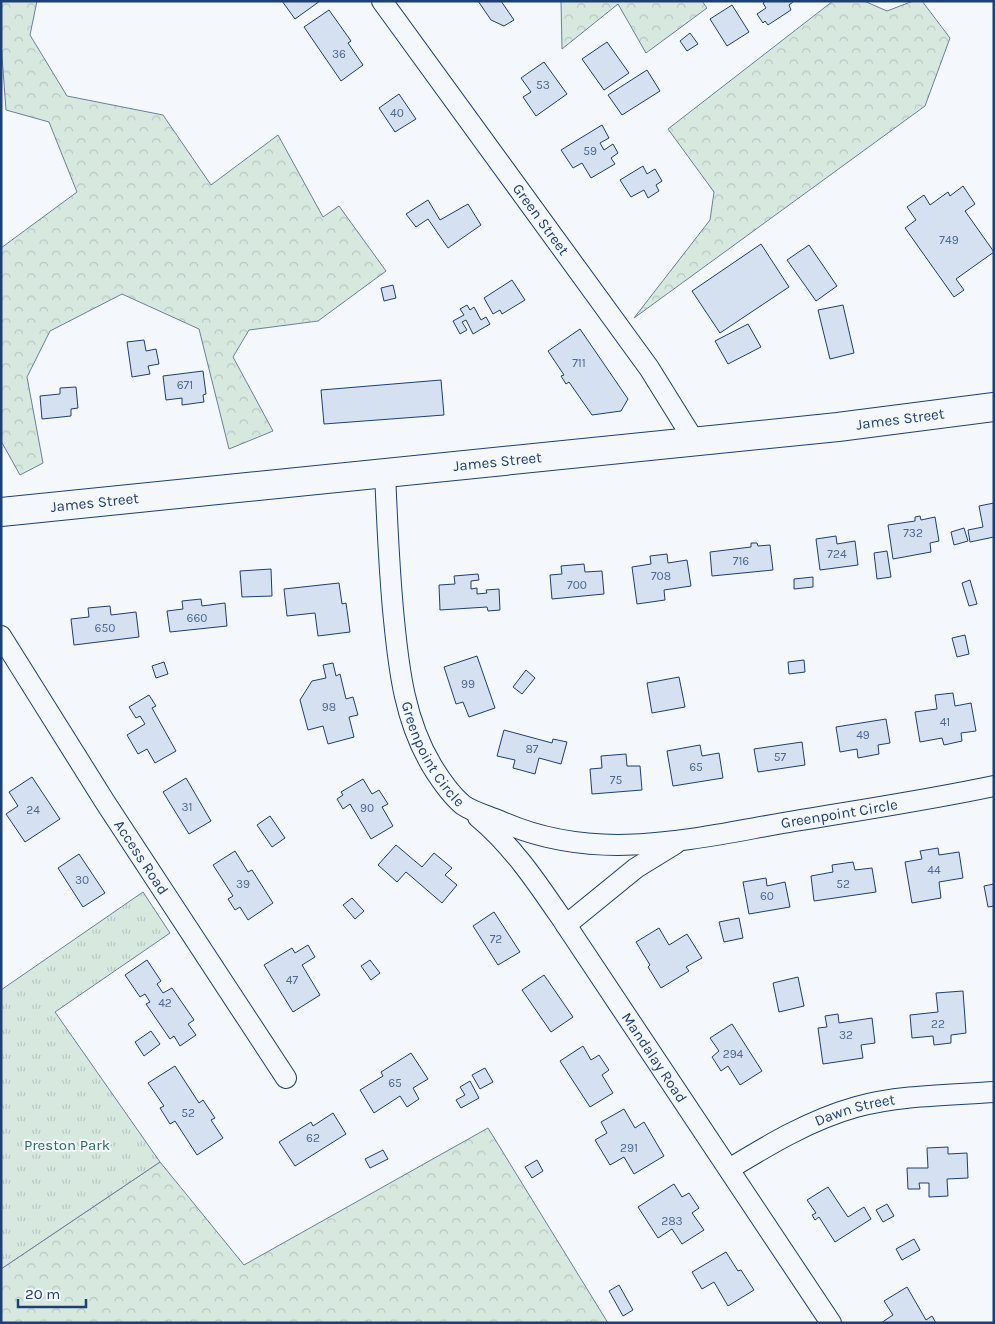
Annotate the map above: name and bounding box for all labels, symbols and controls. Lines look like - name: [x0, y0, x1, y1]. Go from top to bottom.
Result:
- house number: 36: [332, 47, 346, 61]
- house number: 53: [536, 78, 550, 92]
- house number: 40: [390, 106, 404, 120]
- house number: 59: [583, 144, 597, 158]
- street label: Green Street: [509, 180, 573, 259]
- house number: 749: [939, 233, 959, 247]
- house number: 711: [572, 356, 586, 370]
- house number: 671: [177, 378, 193, 392]
- street label: James Street: [855, 404, 946, 434]
- street label: James Street: [452, 448, 543, 475]
- street label: James Street: [49, 489, 140, 516]
- house number: 732: [903, 526, 923, 540]
- house number: 724: [827, 547, 847, 561]
- house number: 716: [733, 554, 749, 568]
- house number: 708: [651, 569, 671, 583]
- house number: 700: [567, 578, 587, 592]
- house number: 660: [187, 611, 207, 625]
- house number: 650: [95, 621, 115, 635]
- house number: 99: [461, 677, 475, 691]
- street label: Greenpoint Circle: [398, 699, 468, 811]
- house number: 98: [322, 700, 336, 714]
- house number: 41: [940, 715, 950, 729]
- house number: 49: [856, 728, 870, 742]
- house number: 87: [525, 742, 539, 756]
- house number: 57: [774, 750, 787, 764]
- house number: 65: [689, 760, 703, 774]
- house number: 75: [610, 773, 622, 787]
- street label: Greenpoint Circle: [779, 795, 899, 832]
- house number: 31: [181, 800, 193, 814]
- house number: 90: [360, 801, 374, 815]
- house number: 24: [26, 803, 40, 817]
- street label: Access Road: [110, 817, 172, 898]
- house number: 44: [927, 863, 941, 877]
- house number: 30: [75, 873, 89, 887]
- house number: 39: [236, 877, 250, 891]
- house number: 52: [836, 877, 850, 891]
- house number: 60: [760, 889, 774, 903]
- house number: 72: [490, 932, 502, 946]
- house number: 47: [286, 973, 299, 987]
- house number: 42: [158, 996, 172, 1010]
- street label: Mandalay Road: [618, 1009, 691, 1106]
- house number: 22: [931, 1017, 945, 1031]
- house number: 32: [839, 1028, 853, 1042]
- house number: 294: [723, 1047, 744, 1061]
- house number: 65: [388, 1076, 402, 1090]
- street label: Dawn Street: [812, 1090, 896, 1130]
- house number: 52: [181, 1106, 195, 1120]
- house number: 62: [306, 1131, 320, 1145]
- park label: Preston Park: [24, 1136, 110, 1154]
- house number: 291: [620, 1141, 638, 1155]
- house number: 283: [661, 1214, 683, 1228]
- scale bar: [18, 1276, 85, 1308]
- text: 20 m: [25, 1285, 60, 1303]

